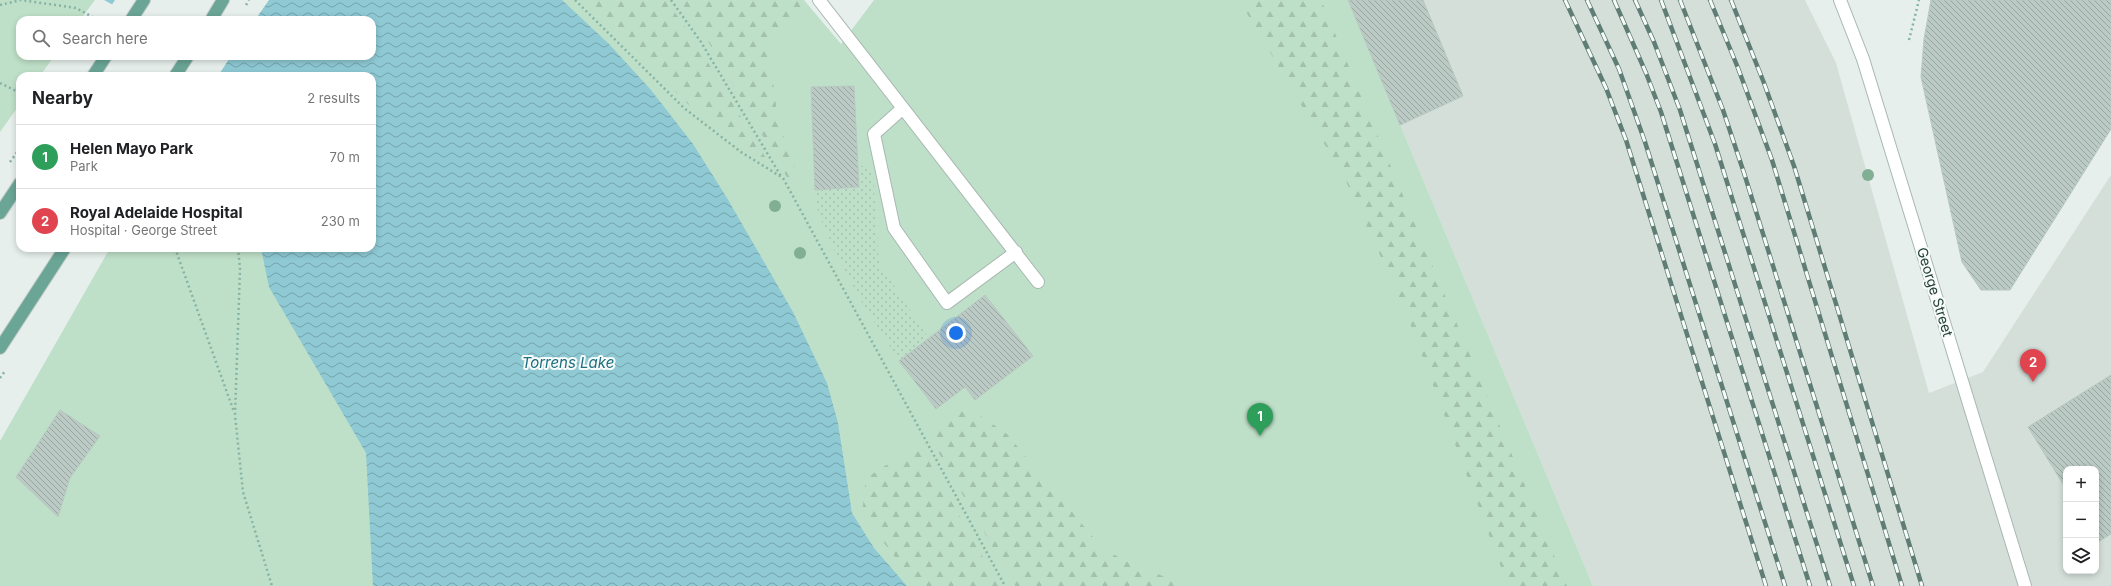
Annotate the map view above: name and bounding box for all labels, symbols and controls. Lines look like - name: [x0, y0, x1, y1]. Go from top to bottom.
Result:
- search box: [16, 16, 376, 60]
- icon: search: [30, 27, 52, 49]
- text: Search here: [62, 29, 148, 48]
- text: Nearby: [32, 88, 93, 108]
- text: 2 results: [307, 90, 360, 106]
- text: Helen Mayo Park: [70, 139, 193, 158]
- text: 1: [42, 149, 48, 165]
- text: 70 m: [330, 149, 360, 165]
- text: Park: [70, 158, 98, 174]
- text: Royal Adelaide Hospital: [70, 203, 243, 222]
- text: 2: [41, 213, 49, 229]
- text: 230 m: [321, 213, 360, 229]
- text: Hospital · George Street: [70, 222, 217, 238]
- street label: George Street: [1914, 245, 1957, 339]
- your location: [946, 323, 966, 343]
- pin: 2: [2020, 349, 2046, 382]
- water label: Torrens Lake: [522, 353, 614, 372]
- pin: 1: [1247, 403, 1273, 436]
- map controls: [2063, 466, 2099, 574]
- button: +: [2063, 466, 2099, 502]
- button: −: [2063, 502, 2099, 538]
- button: layers: [2063, 538, 2099, 574]

